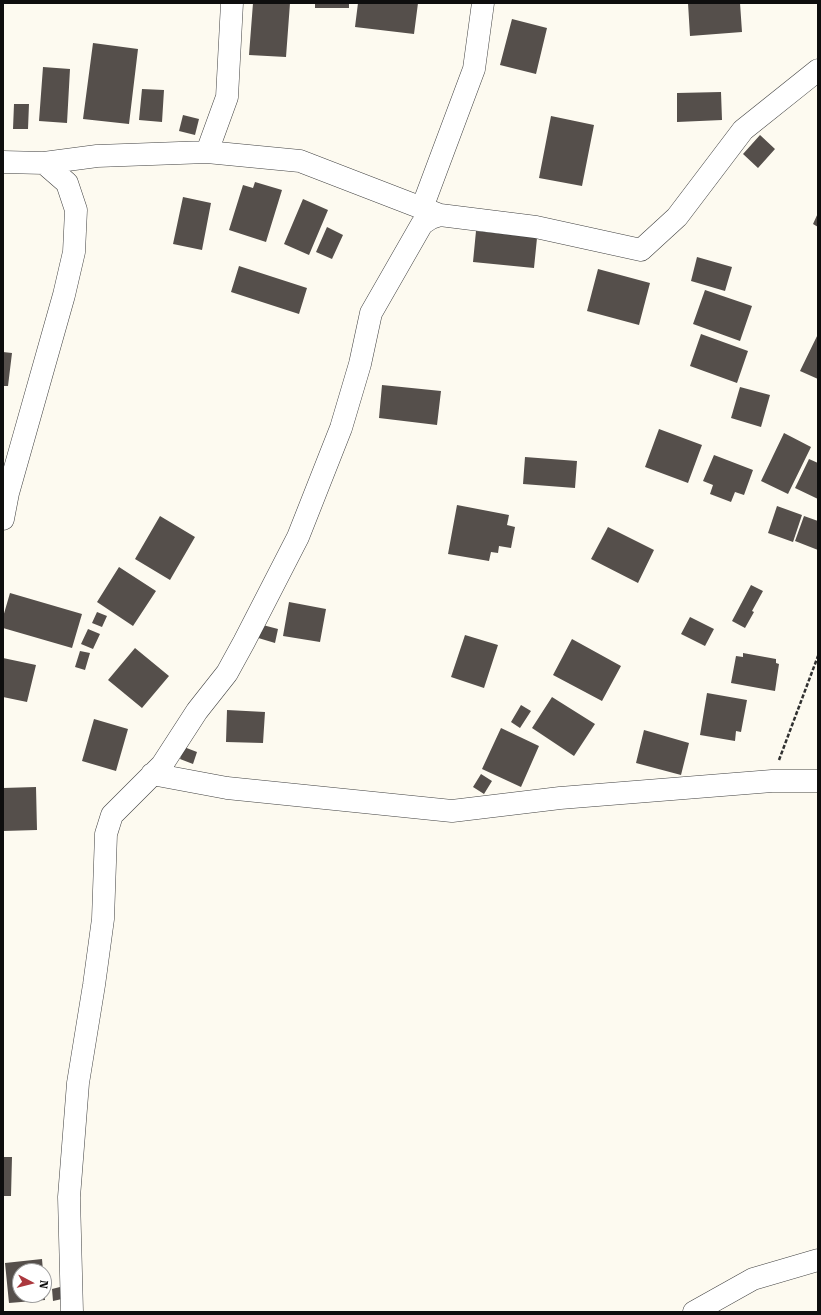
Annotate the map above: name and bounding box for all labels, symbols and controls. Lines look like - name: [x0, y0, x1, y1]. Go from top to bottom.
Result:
- north arrow: [12, 1263, 52, 1303]
- text: N: [36, 1279, 50, 1289]

